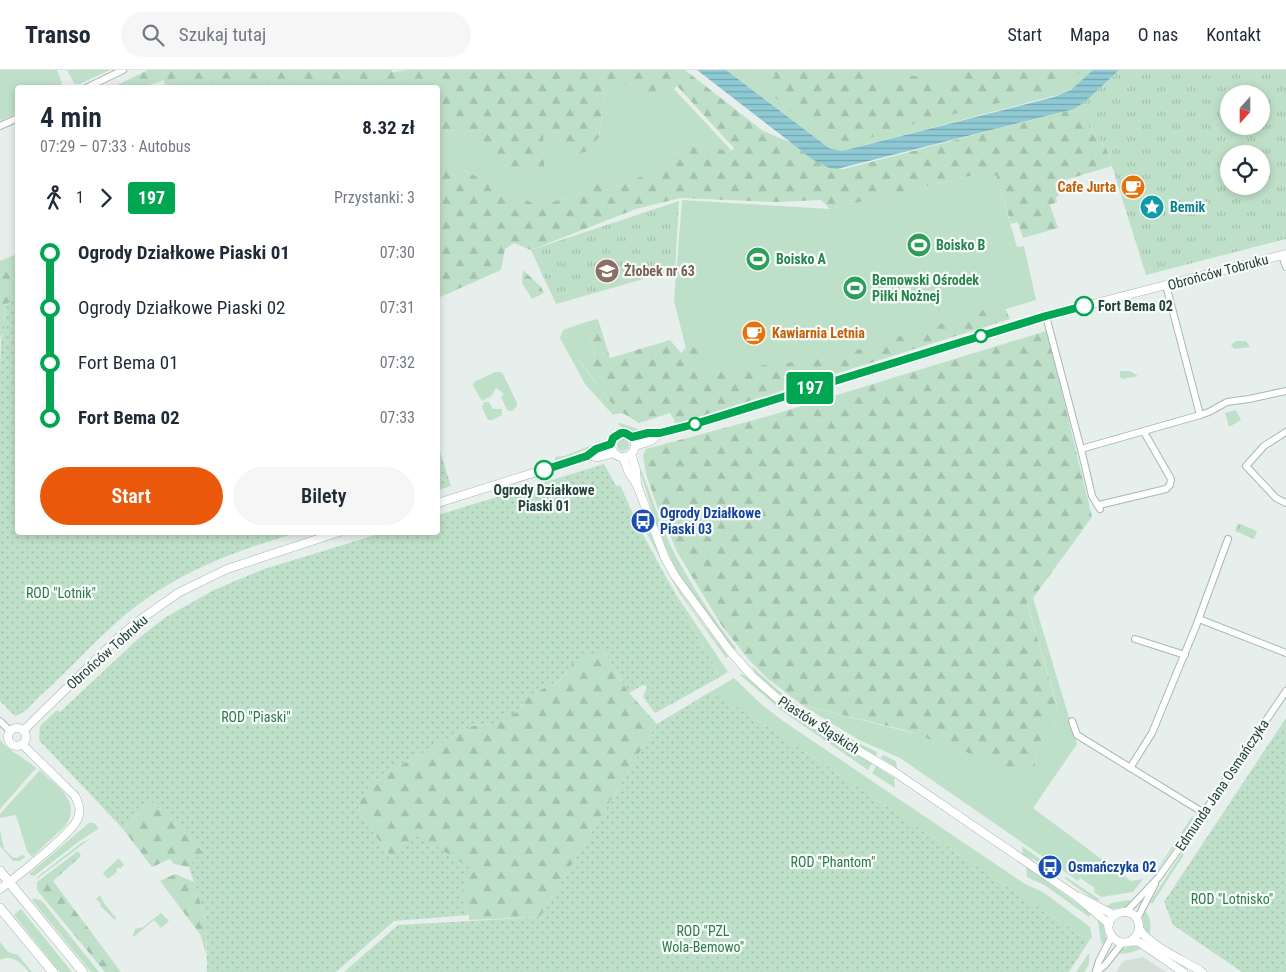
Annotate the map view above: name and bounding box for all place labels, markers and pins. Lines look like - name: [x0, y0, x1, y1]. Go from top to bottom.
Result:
- cafe icon: Cafe Jurta: [1120, 174, 1146, 200]
- place label: Cafe Jurta: [1057, 179, 1116, 195]
- place icon: Bemik: [1139, 194, 1165, 220]
- place label: Bemik: [1170, 199, 1205, 215]
- sports icon: Boisko B: [906, 232, 932, 258]
- place label: Boisko B: [936, 237, 986, 253]
- sports icon: Boisko A: [745, 246, 771, 272]
- place label: Boisko A: [776, 251, 827, 267]
- school or university icon: Żłobek nr 63: [594, 258, 620, 284]
- place label: Żłobek nr 63: [624, 263, 695, 279]
- place label: Bemowski Ośrodek Piłki Nożnej: [872, 272, 979, 304]
- sports icon: Bemowski Ośrodek Piłki Nożnej: [842, 275, 868, 301]
- marker: Fort Bema 02: [1074, 296, 1094, 316]
- place label: Fort Bema 02: [1098, 298, 1173, 314]
- cafe icon: Kawiarnia Letnia: [741, 320, 767, 346]
- place label: Kawiarnia Letnia: [772, 325, 865, 341]
- unlabelled marker: [974, 329, 988, 343]
- unlabelled marker: [688, 417, 702, 431]
- marker: Ogrody Działkowe Piaski 01: [534, 460, 554, 480]
- place label: Ogrody Działkowe Piaski 01: [494, 482, 595, 514]
- place label: Ogrody Działkowe Piaski 03: [660, 505, 761, 537]
- bus stop icon: Ogrody Działkowe Piaski 03: [630, 508, 656, 534]
- bus stop icon: Osmańczyka 02: [1037, 854, 1063, 880]
- place label: Osmańczyka 02: [1068, 859, 1156, 875]

